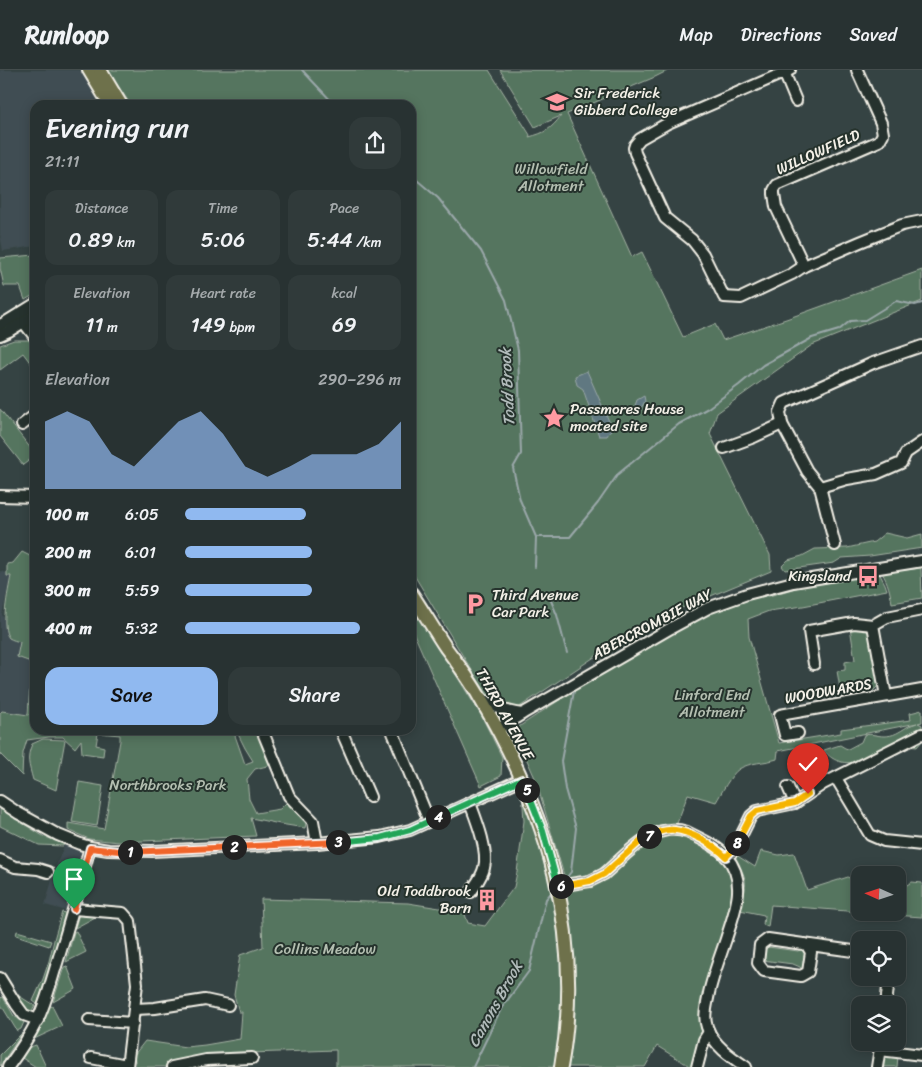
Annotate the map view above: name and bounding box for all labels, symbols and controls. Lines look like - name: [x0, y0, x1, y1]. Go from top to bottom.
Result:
- text: Runloop: [25, 14, 109, 56]
- text: Map: [680, 19, 713, 51]
- text: Directions: [741, 19, 822, 51]
- text: Saved: [850, 19, 897, 51]
- place label: Sir Frederick Gibberd College: [574, 80, 678, 123]
- school or university icon: Sir Frederick Gibberd College: [544, 89, 570, 115]
- text: Evening run: [45, 103, 189, 152]
- button: share: [349, 117, 401, 169]
- street label: WILLOWFIELD: [772, 122, 864, 182]
- text: 21:11: [45, 147, 80, 176]
- park label: Willowfield Allotment: [515, 156, 588, 199]
- text: Distance: [75, 196, 128, 221]
- text: Time: [208, 196, 238, 221]
- text: Pace: [329, 196, 359, 221]
- text: 0.89: [68, 221, 113, 259]
- text: 5:06: [201, 221, 245, 259]
- text: 5:44: [307, 221, 353, 259]
- text: km: [113, 230, 135, 255]
- text: /km: [353, 230, 381, 255]
- text: Elevation: [73, 281, 130, 306]
- text: Heart rate: [190, 281, 256, 306]
- text: kcal: [332, 281, 357, 306]
- text: 11: [85, 306, 103, 344]
- text: 149: [191, 306, 226, 344]
- text: 69: [332, 306, 357, 344]
- text: m: [103, 315, 118, 340]
- text: bpm: [226, 315, 255, 340]
- water label: Todd Brook: [490, 345, 524, 427]
- text: Elevation: [45, 365, 110, 394]
- text: 290–296 m: [318, 365, 401, 394]
- place label: Passmores House moated site: [570, 396, 683, 439]
- place icon: Passmores House moated site: [541, 405, 567, 431]
- text: 100 m: [45, 500, 89, 529]
- text: 6:05: [125, 500, 159, 529]
- text: 200 m: [45, 538, 91, 567]
- text: 6:01: [125, 538, 156, 567]
- place label: Kingsland: [788, 563, 852, 589]
- bus stop icon: Kingsland: [855, 563, 881, 589]
- text: 300 m: [45, 576, 90, 605]
- text: 5:59: [125, 576, 159, 605]
- street label: ABERCROMBIE WAY: [586, 581, 718, 667]
- place label: Third Avenue Car Park: [492, 582, 579, 625]
- parking icon: Third Avenue Car Park: [462, 591, 488, 617]
- text: 400 m: [45, 614, 92, 643]
- text: 5:32: [125, 614, 158, 643]
- street label: THIRD AVENUE: [469, 663, 542, 767]
- button: Save: [45, 667, 218, 725]
- button: Share: [228, 667, 401, 725]
- street label: WOODWARDS: [783, 671, 873, 711]
- park label: Linford End Allotment: [674, 682, 751, 725]
- pin: [787, 743, 829, 794]
- icon: check: [794, 750, 822, 778]
- park label: Northbrooks Park: [109, 772, 227, 798]
- pin: 5: [514, 778, 540, 802]
- text: 5: [523, 778, 532, 803]
- pin: 4: [426, 804, 450, 830]
- text: 4: [434, 805, 443, 830]
- pin: 7: [636, 824, 662, 848]
- text: 7: [646, 824, 654, 849]
- pin: 3: [326, 830, 350, 854]
- text: 3: [335, 830, 342, 855]
- pin: 8: [724, 830, 750, 856]
- text: 8: [733, 831, 742, 856]
- pin: 2: [222, 834, 246, 860]
- text: 2: [230, 835, 239, 860]
- pin: 1: [118, 840, 142, 864]
- text: 1: [127, 840, 134, 865]
- pin: [53, 858, 95, 909]
- icon: arrive: [60, 865, 88, 893]
- north arrow: [851, 866, 906, 921]
- map controls: [851, 866, 906, 1051]
- pin: 6: [548, 874, 574, 898]
- text: 6: [558, 874, 565, 899]
- place label: Old Toddbrook Barn: [378, 878, 472, 921]
- building icon: Old Toddbrook Barn: [474, 887, 500, 913]
- button: locate: [851, 931, 906, 986]
- park label: Collins Meadow: [274, 936, 376, 962]
- water label: Canons Brook: [459, 953, 532, 1053]
- button: layers: [851, 996, 906, 1051]

